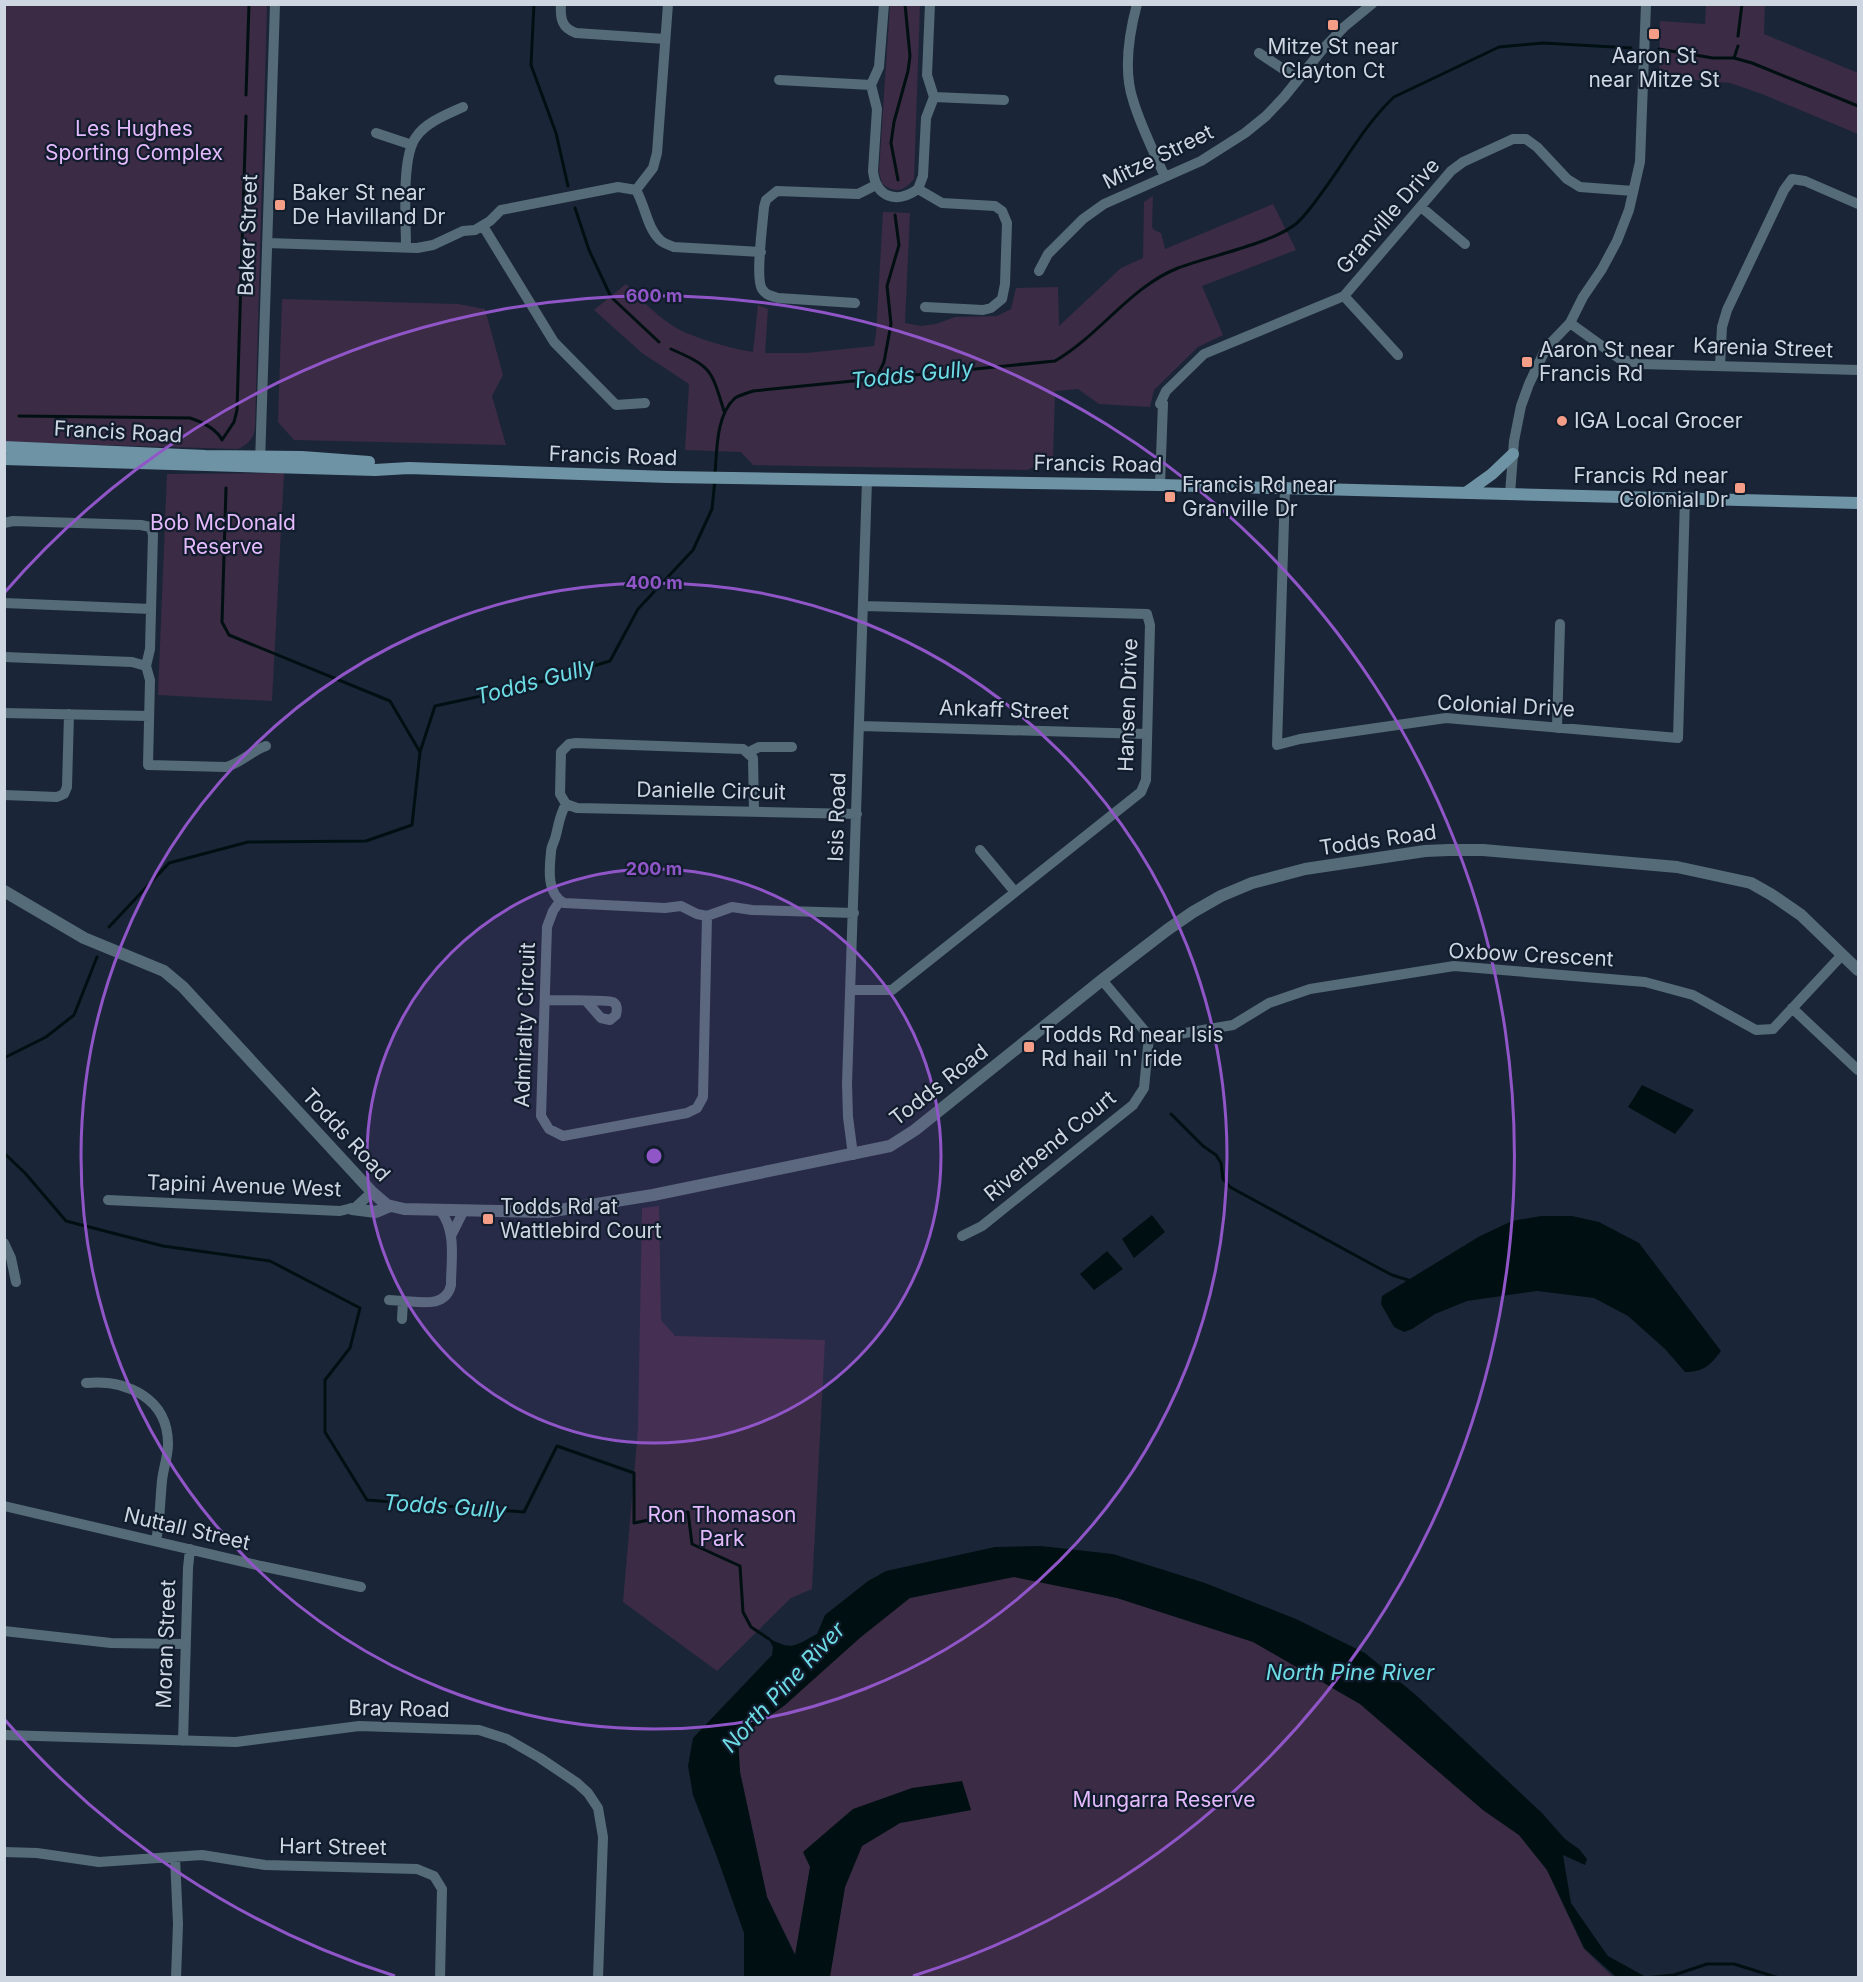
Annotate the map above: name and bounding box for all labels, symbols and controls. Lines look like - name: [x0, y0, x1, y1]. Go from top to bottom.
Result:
- marker: Mitze St near Clayton Ct: [1326, 18, 1340, 32]
- marker: Aaron St near Mitze St: [1647, 27, 1661, 41]
- place label: Mitze St near Clayton Ct: [1267, 34, 1399, 83]
- place label: Aaron St near Mitze St: [1588, 43, 1720, 92]
- park label: Les Hughes Sporting Complex: [45, 116, 223, 165]
- street label: Mitze Street: [1099, 119, 1217, 194]
- street label: Granville Drive: [1331, 153, 1445, 279]
- street label: Baker Street: [233, 174, 262, 296]
- place label: Baker St near De Havilland Dr: [292, 180, 446, 229]
- marker: Baker St near De Havilland Dr: [273, 198, 287, 212]
- text: 600 m: [626, 285, 682, 306]
- street label: Karenia Street: [1693, 333, 1834, 362]
- place label: Aaron St near Francis Rd: [1539, 337, 1675, 386]
- water label: Todds Gully: [849, 355, 975, 393]
- marker: Aaron St near Francis Rd: [1520, 355, 1534, 369]
- place label: IGA Local Grocer: [1574, 408, 1743, 433]
- marker: IGA Local Grocer: [1555, 414, 1569, 428]
- street label: Francis Road: [53, 416, 183, 447]
- street label: Francis Road: [548, 441, 678, 470]
- street label: Francis Road: [1033, 450, 1163, 477]
- place label: Francis Rd near Colonial Dr: [1574, 463, 1728, 512]
- place label: Francis Rd near Granville Dr: [1182, 472, 1337, 521]
- marker: Francis Rd near Colonial Dr: [1733, 481, 1747, 495]
- marker: Francis Rd near Granville Dr: [1163, 490, 1177, 504]
- park label: Bob McDonald Reserve: [150, 510, 296, 559]
- text: 400 m: [625, 572, 683, 593]
- street label: Hansen Drive: [1113, 638, 1142, 772]
- water label: Todds Gully: [472, 652, 598, 709]
- street label: Colonial Drive: [1436, 689, 1576, 722]
- street label: Ankaff Street: [939, 695, 1070, 724]
- street label: Isis Road: [822, 772, 851, 862]
- street label: Danielle Circuit: [636, 777, 786, 804]
- street label: Todds Road: [1318, 819, 1438, 860]
- text: 200 m: [626, 858, 682, 879]
- street label: Oxbow Crescent: [1448, 938, 1614, 971]
- street label: Admiralty Circuit: [509, 942, 540, 1108]
- place label: Todds Rd near Isis Rd hail 'n' ride: [1041, 1022, 1224, 1071]
- street label: Todds Road: [885, 1038, 993, 1131]
- marker: Todds Rd near Isis Rd hail 'n' ride: [1022, 1040, 1036, 1054]
- street label: Todds Road: [297, 1083, 396, 1186]
- street label: Riverbend Court: [979, 1085, 1121, 1206]
- centre of rings: [644, 1146, 664, 1166]
- street label: Tapini Avenue West: [146, 1170, 342, 1201]
- place label: Todds Rd at Wattlebird Court: [500, 1194, 662, 1243]
- marker: Todds Rd at Wattlebird Court: [481, 1212, 495, 1226]
- water label: Todds Gully: [383, 1489, 508, 1523]
- street label: Nuttall Street: [122, 1502, 253, 1555]
- park label: Ron Thomason Park: [648, 1502, 796, 1551]
- street label: Moran Street: [151, 1579, 180, 1709]
- water label: North Pine River: [716, 1616, 850, 1757]
- water label: North Pine River: [1266, 1659, 1435, 1685]
- street label: Bray Road: [348, 1695, 450, 1722]
- park label: Mungarra Reserve: [1073, 1787, 1255, 1812]
- street label: Hart Street: [279, 1833, 387, 1860]

